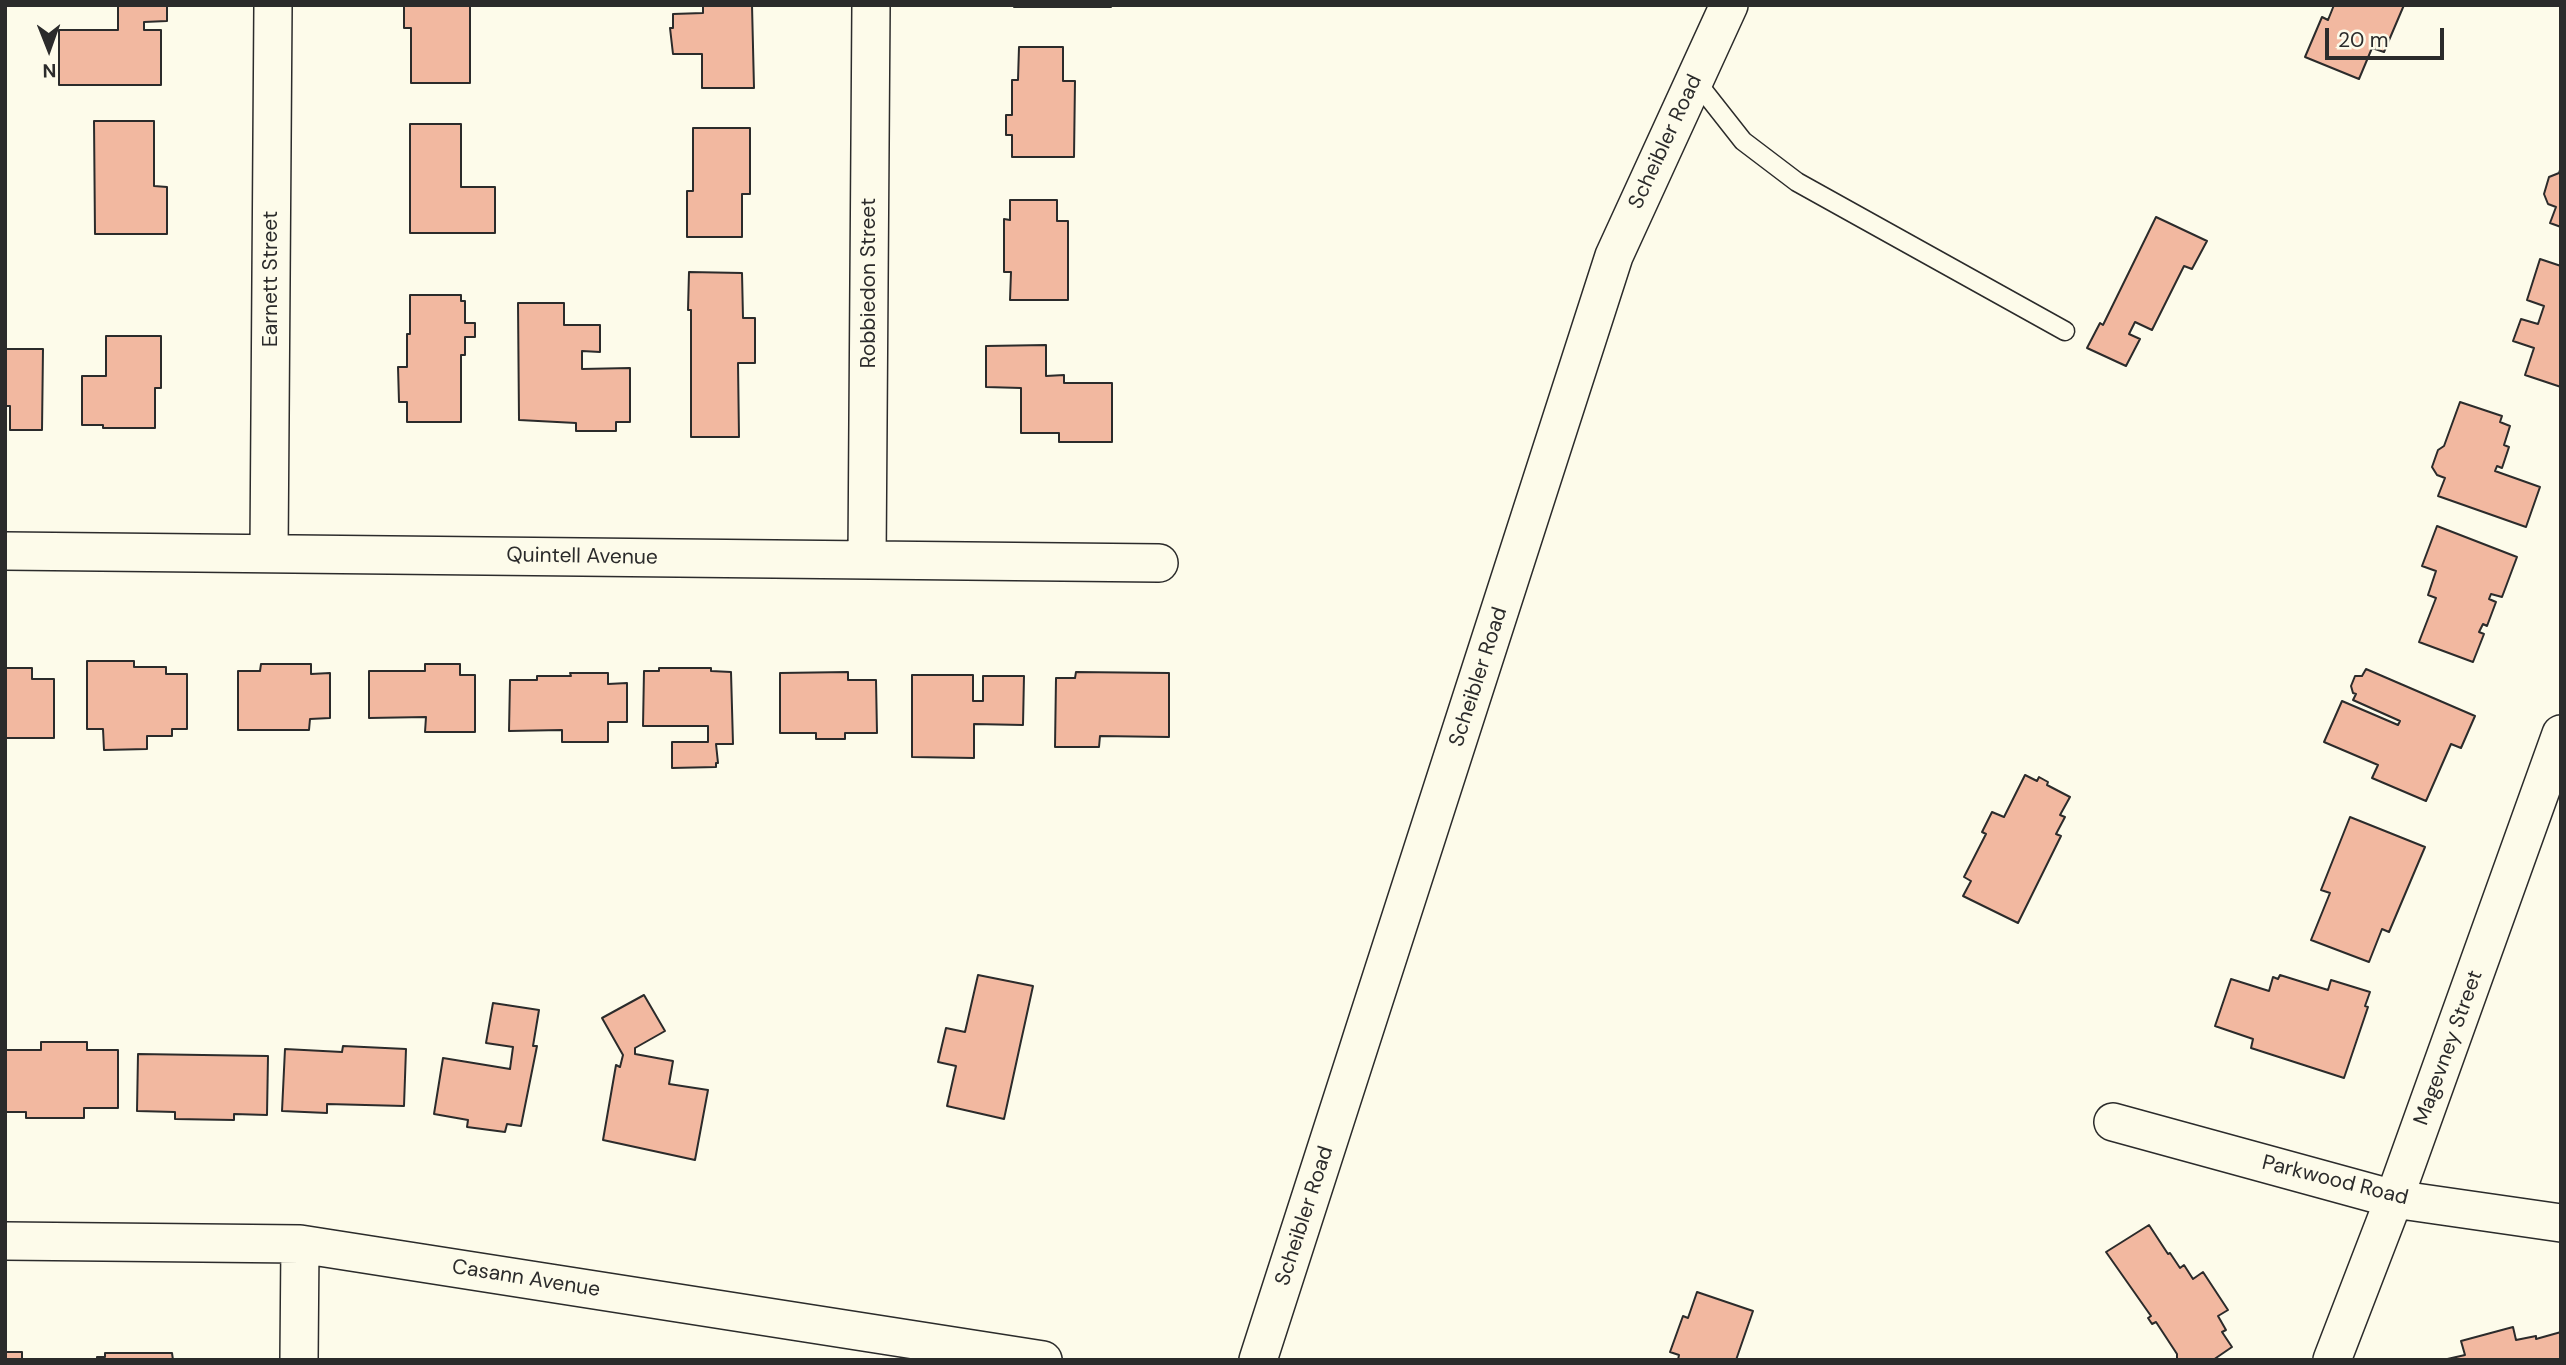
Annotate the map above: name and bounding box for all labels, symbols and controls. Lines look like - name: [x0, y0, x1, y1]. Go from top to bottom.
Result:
- north arrow: [14, 14, 84, 84]
- scale bar: [2328, 14, 2447, 58]
- text: 20 m: [2338, 26, 2389, 54]
- text: N: [42, 58, 57, 83]
- street label: Scheibler Road: [1624, 71, 1708, 213]
- street label: Robbiedon Street: [856, 198, 882, 368]
- street label: Earnett Street: [258, 211, 284, 347]
- street label: Quintell Avenue: [506, 543, 658, 571]
- street label: Scheibler Road: [1445, 604, 1513, 750]
- street label: Magevney Street: [2409, 967, 2489, 1129]
- street label: Scheibler Road: [1271, 1143, 1339, 1289]
- street label: Parkwood Road: [2259, 1151, 2411, 1211]
- street label: Casann Avenue: [450, 1255, 602, 1303]

